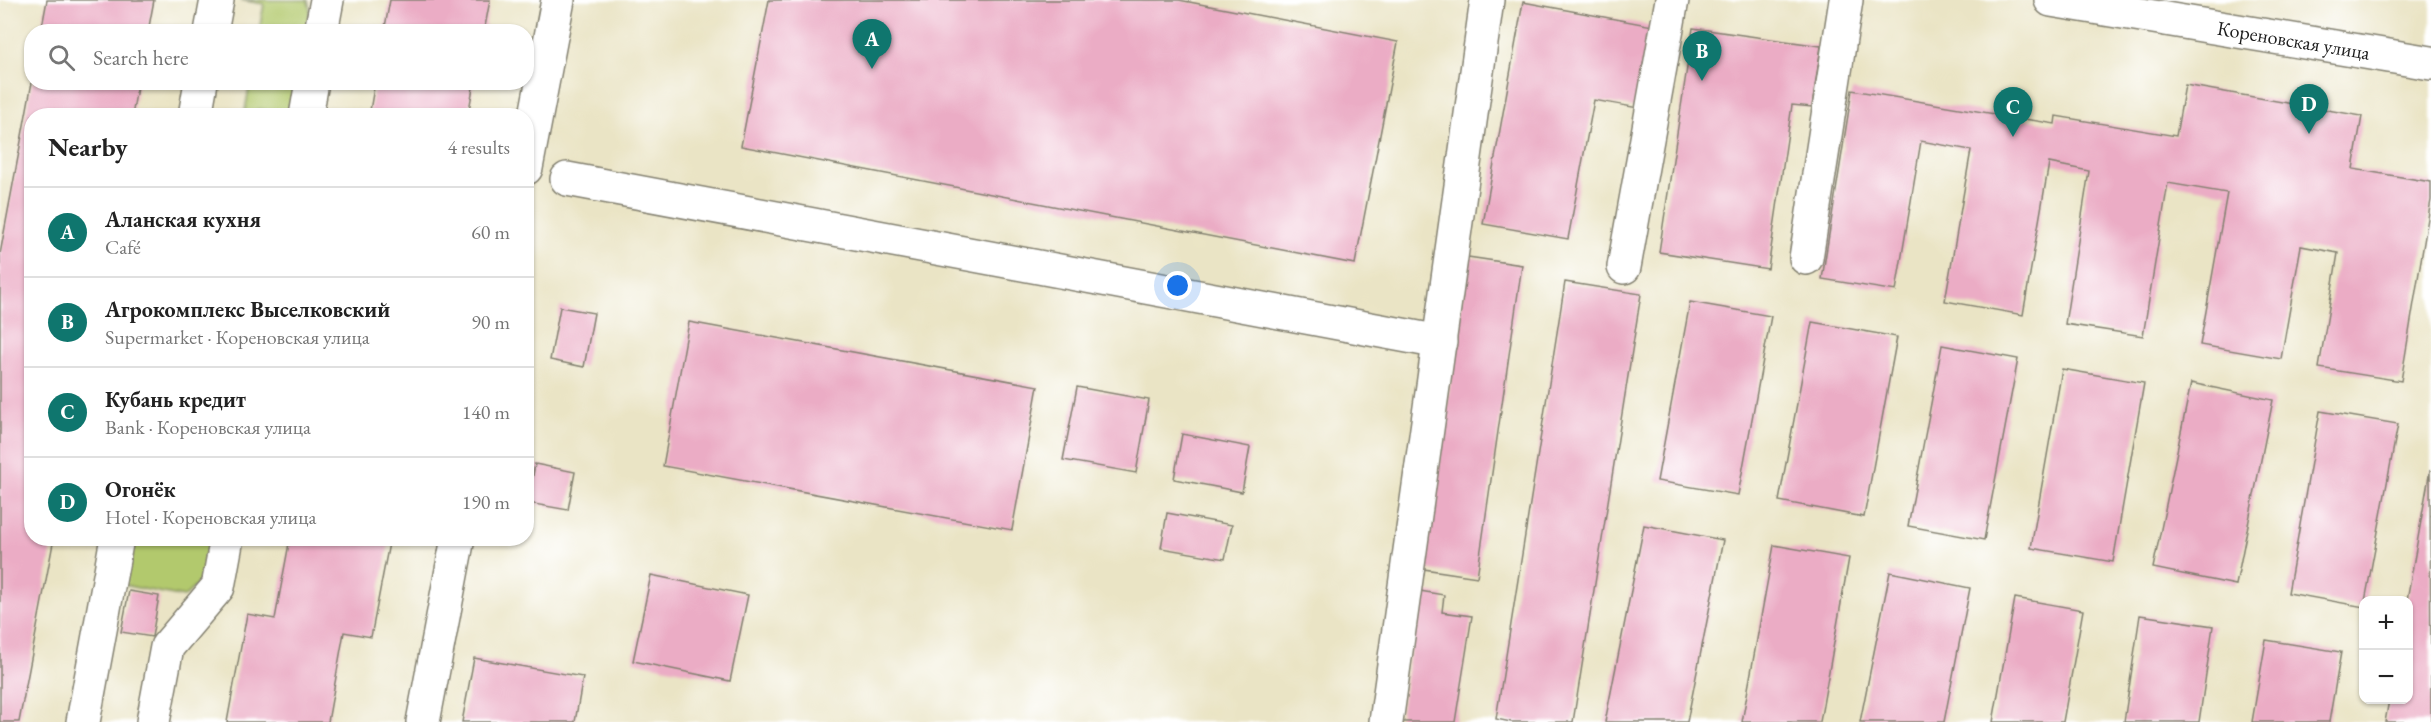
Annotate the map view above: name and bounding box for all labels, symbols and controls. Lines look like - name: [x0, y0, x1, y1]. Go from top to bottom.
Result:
- street label: Кореновская улица: [2215, 15, 2372, 66]
- pin: A: [852, 20, 892, 69]
- search box: [24, 24, 534, 90]
- pin: B: [1682, 32, 1722, 81]
- icon: search: [45, 41, 78, 74]
- text: Search here: [93, 43, 188, 72]
- pin: D: [2290, 84, 2328, 134]
- pin: C: [1994, 88, 2032, 137]
- text: Nearby: [48, 130, 128, 164]
- text: 4 results: [447, 134, 510, 160]
- text: Аланская кухня: [105, 205, 261, 234]
- text: A: [60, 219, 75, 245]
- text: 60 m: [471, 219, 510, 245]
- text: Café: [105, 234, 141, 260]
- your location: [1163, 271, 1192, 300]
- text: Агрокомплекс Выселковский: [105, 295, 390, 324]
- text: B: [61, 309, 74, 335]
- text: 90 m: [471, 309, 510, 335]
- text: Supermarket · Кореновская улица: [105, 324, 370, 350]
- text: Кубань кредит: [105, 385, 246, 414]
- text: C: [60, 399, 75, 425]
- text: 140 m: [462, 399, 510, 425]
- text: Bank · Кореновская улица: [105, 414, 311, 440]
- text: Огонёк: [105, 475, 176, 504]
- text: D: [60, 489, 75, 515]
- text: 190 m: [462, 489, 510, 515]
- text: Hotel · Кореновская улица: [105, 504, 316, 530]
- map controls: [2359, 596, 2413, 704]
- button: +: [2359, 596, 2413, 650]
- button: −: [2359, 650, 2413, 704]

